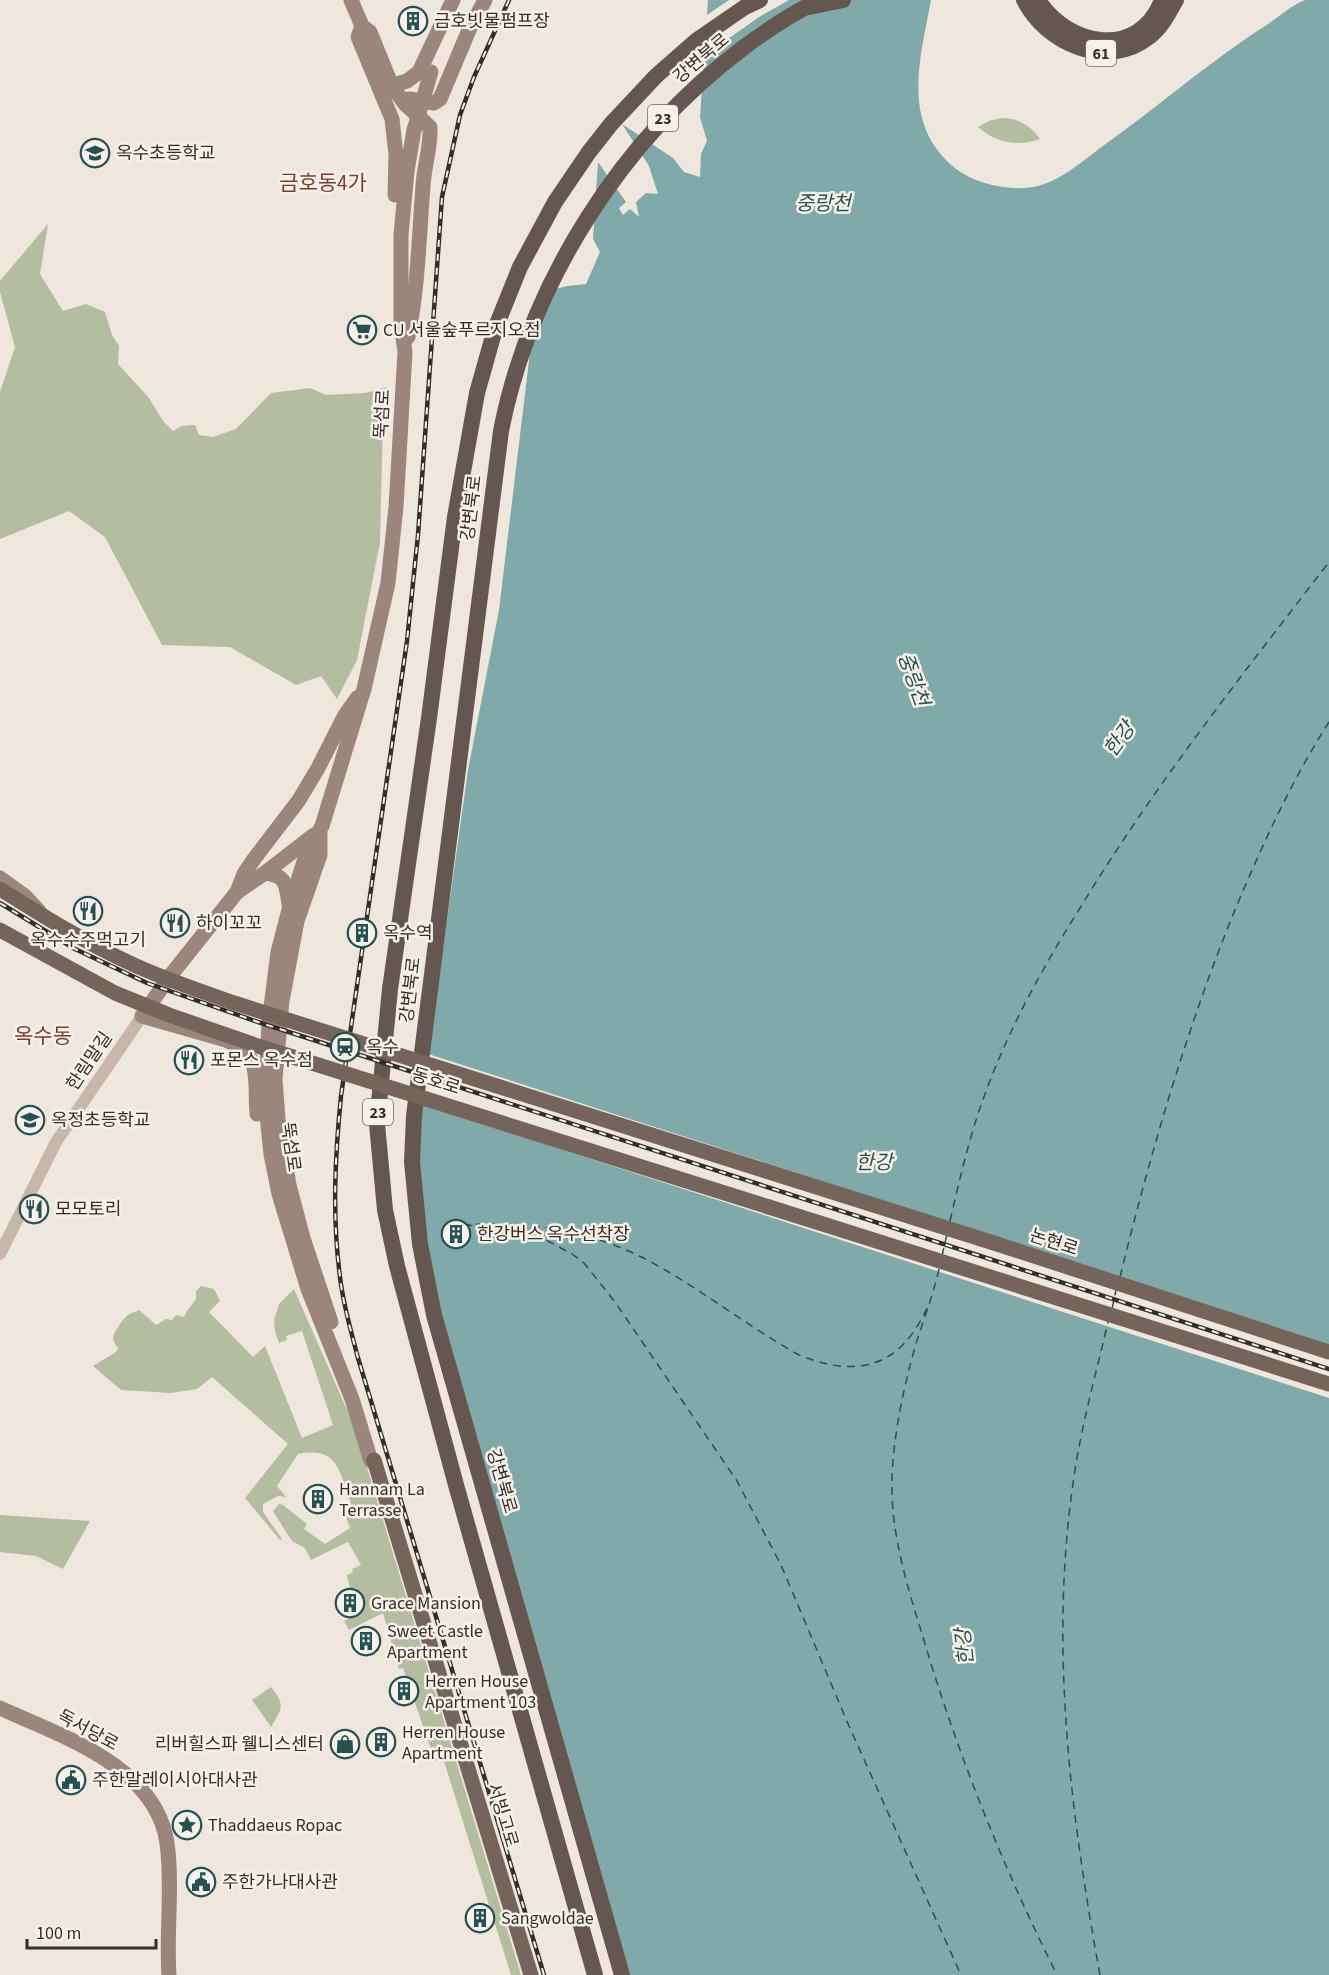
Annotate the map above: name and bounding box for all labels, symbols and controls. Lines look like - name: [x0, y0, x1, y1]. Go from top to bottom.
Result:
- building icon: 금호빗물펌프장: [397, 5, 429, 37]
- place label: 금호빗물펌프장: [434, 9, 550, 34]
- street label: 강변북로: [668, 28, 735, 89]
- road number: 61: [1086, 40, 1116, 66]
- road number: 23: [648, 105, 678, 131]
- school or university icon: 옥수초등학교: [79, 137, 111, 169]
- place label: 옥수초등학교: [116, 141, 215, 166]
- district label: 금호동4가: [279, 168, 367, 198]
- water label: 중랑천: [795, 190, 853, 218]
- supermarket icon: CU 서울숲푸르지오점: [346, 314, 378, 346]
- place label: CU 서울숲푸르지오점: [383, 318, 541, 343]
- street label: 뚝섬로: [369, 389, 396, 439]
- street label: 강변북로: [455, 474, 488, 542]
- water label: 중랑천: [890, 649, 937, 713]
- water label: 한강: [1098, 714, 1143, 763]
- restaurant icon: 옥수수주먹고기: [72, 895, 104, 927]
- restaurant icon: 하이꼬꼬: [159, 907, 191, 939]
- place label: 하이꼬꼬: [196, 911, 262, 936]
- building icon: 옥수역: [346, 917, 378, 949]
- place label: 옥수역: [383, 921, 433, 946]
- place label: 옥수수주먹고기: [30, 928, 146, 953]
- street label: 강변북로: [394, 956, 427, 1024]
- district label: 옥수동: [14, 1021, 72, 1051]
- street label: 한림말길: [61, 1027, 118, 1096]
- station icon: 옥수: [329, 1031, 361, 1063]
- place label: 옥수: [366, 1035, 399, 1060]
- restaurant icon: 포몬스 옥수점: [173, 1044, 205, 1076]
- place label: 포몬스 옥수점: [210, 1048, 313, 1073]
- street label: 동호로: [408, 1062, 463, 1101]
- road number: 23: [363, 1099, 393, 1125]
- school or university icon: 옥정초등학교: [14, 1104, 46, 1136]
- place label: 옥정초등학교: [51, 1108, 150, 1133]
- street label: 뚝섬로: [275, 1121, 306, 1173]
- water label: 한강: [856, 1149, 895, 1177]
- restaurant icon: 모모토리: [18, 1193, 50, 1225]
- place label: 모모토리: [55, 1197, 121, 1222]
- building icon: 한강버스 옥수선착장: [440, 1218, 472, 1250]
- place label: 한강버스 옥수선착장: [477, 1222, 630, 1247]
- street label: 논현로: [1026, 1223, 1081, 1262]
- street label: 강변북로: [480, 1446, 523, 1516]
- place label: Hannam La Terrasse: [339, 1477, 425, 1523]
- building icon: Hannam La Terrasse: [302, 1483, 334, 1515]
- building icon: Grace Mansion: [334, 1587, 366, 1619]
- place label: Grace Mansion: [371, 1591, 481, 1616]
- place label: Sweet Castle Apartment: [387, 1619, 483, 1665]
- building icon: Sweet Castle Apartment: [350, 1625, 382, 1657]
- water label: 한강: [949, 1625, 981, 1667]
- place label: Herren House Apartment 103: [425, 1669, 536, 1715]
- building icon: Herren House Apartment 103: [388, 1675, 420, 1707]
- street label: 독서당로: [53, 1704, 123, 1757]
- place label: Herren House Apartment: [402, 1720, 505, 1766]
- building icon: Herren House Apartment: [365, 1726, 397, 1758]
- shop icon: 리버힐스파 웰니스센터: [329, 1728, 361, 1760]
- place label: 리버힐스파 웰니스센터: [155, 1732, 324, 1757]
- public building icon: 주한말레이시아대사관: [55, 1764, 87, 1796]
- place label: 주한말레이시아대사관: [92, 1768, 258, 1793]
- street label: 서빙고로: [481, 1780, 524, 1850]
- place icon: Thaddaeus Ropac: [171, 1809, 203, 1841]
- place label: Thaddaeus Ropac: [208, 1813, 342, 1838]
- public building icon: 주한가나대사관: [185, 1866, 217, 1898]
- place label: 주한가나대사관: [222, 1870, 338, 1895]
- building icon: Sangwoldae: [464, 1902, 496, 1934]
- place label: Sangwoldae: [501, 1906, 594, 1931]
- scale bar: [27, 1912, 156, 1950]
- text: 100 m: [36, 1921, 81, 1946]

